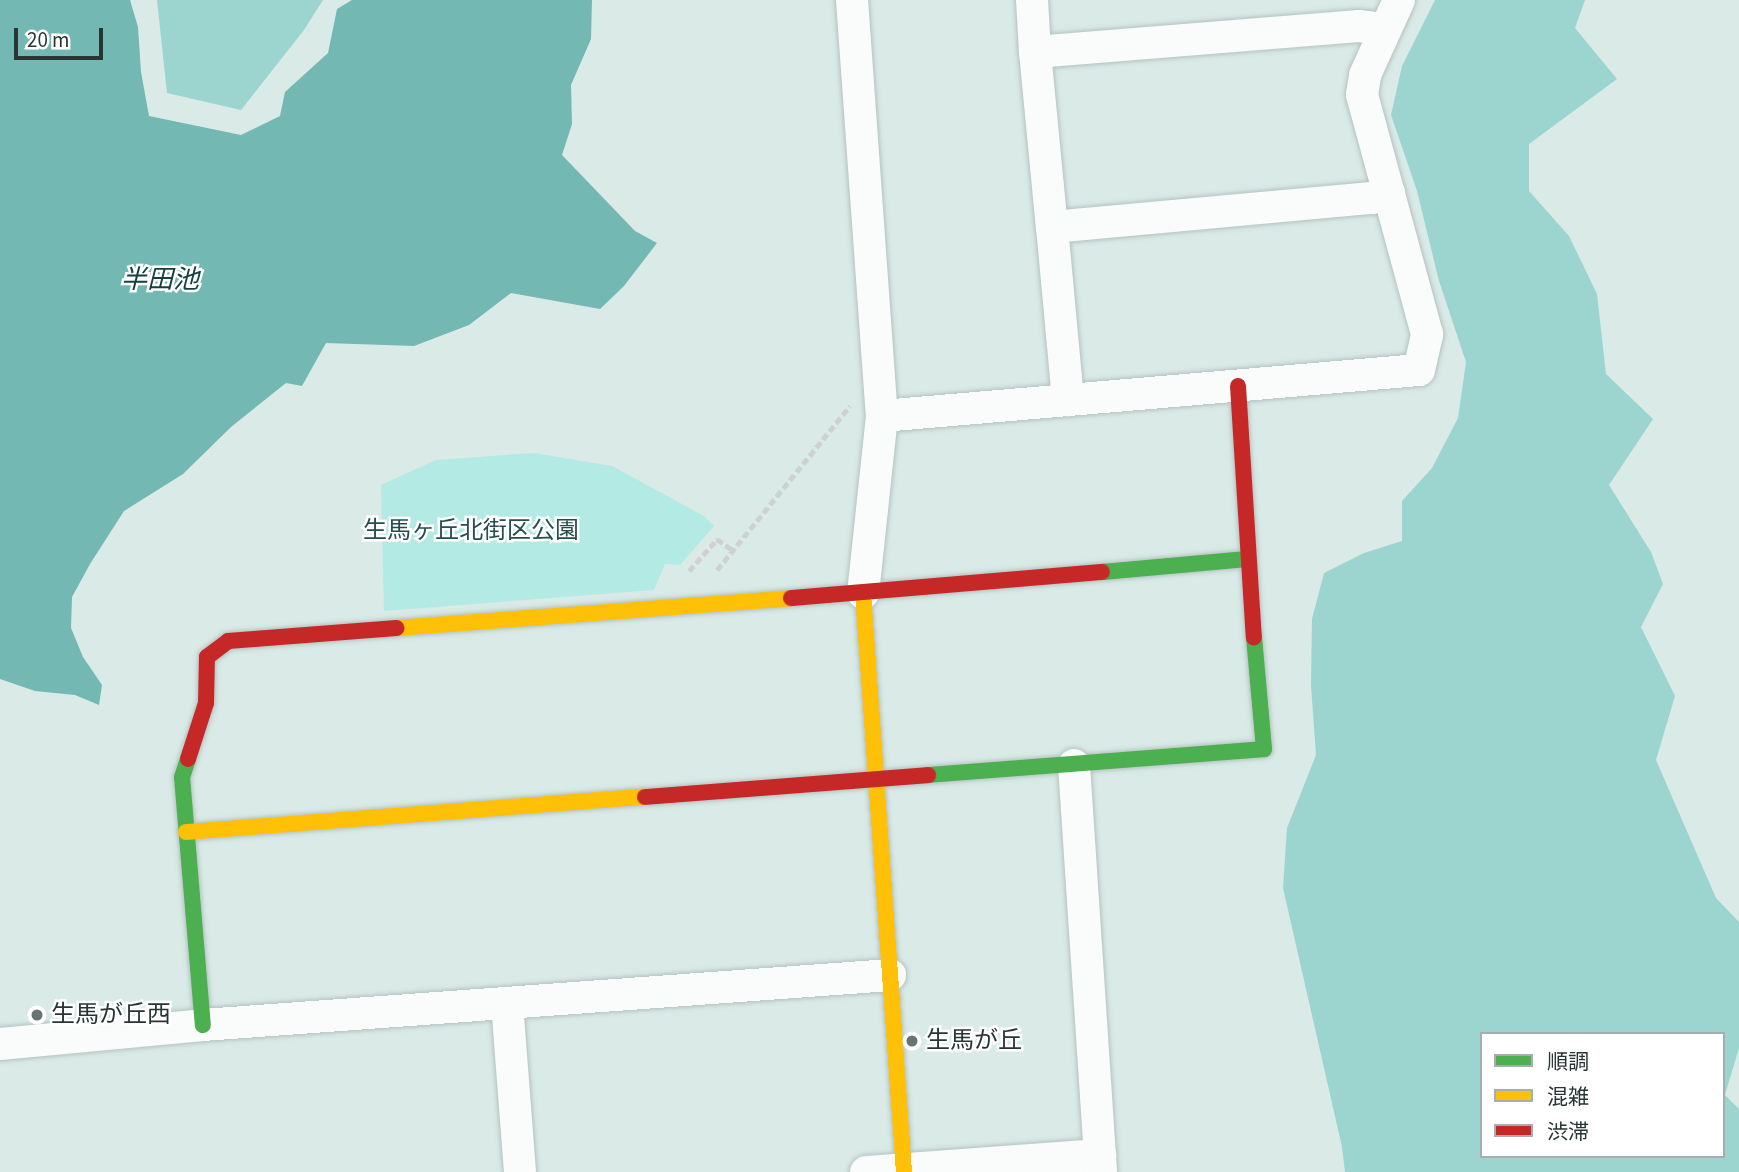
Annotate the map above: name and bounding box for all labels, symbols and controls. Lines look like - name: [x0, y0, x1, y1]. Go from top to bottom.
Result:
- scale bar: [18, 14, 107, 58]
- text: 20 m: [27, 25, 69, 55]
- water label: 半田池: [121, 264, 199, 296]
- park label: 生馬ヶ丘北街区公園: [363, 517, 579, 545]
- place label: 生馬が丘西: [51, 1001, 171, 1029]
- marker: 生馬が丘西: [29, 1007, 45, 1023]
- place label: 生馬が丘: [926, 1027, 1022, 1055]
- legend: [1480, 1032, 1725, 1158]
- marker: 生馬が丘: [904, 1033, 920, 1049]
- text: 順調: [1547, 1047, 1589, 1077]
- text: 混雑: [1547, 1082, 1589, 1112]
- text: 渋滞: [1547, 1117, 1589, 1147]

